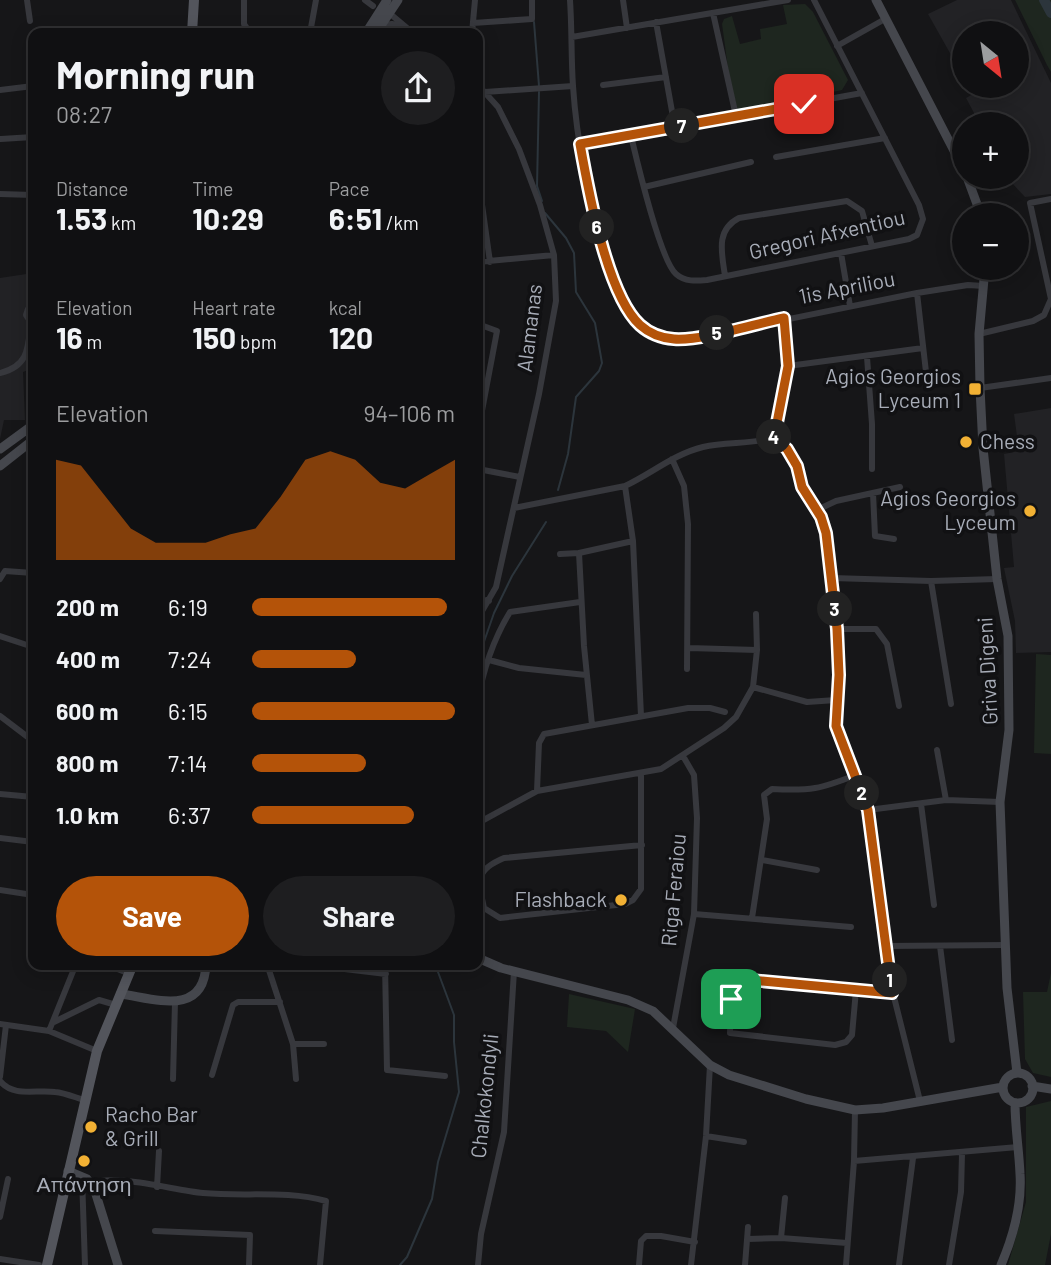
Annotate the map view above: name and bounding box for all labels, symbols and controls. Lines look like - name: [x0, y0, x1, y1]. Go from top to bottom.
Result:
- north arrow: [952, 21, 1029, 98]
- map controls: [952, 21, 1029, 280]
- text: Morning run: [56, 51, 255, 97]
- button: share: [381, 51, 455, 125]
- pin: [774, 74, 834, 134]
- icon: check: [785, 85, 823, 123]
- text: 08:27: [56, 100, 112, 128]
- pin: 7: [664, 108, 700, 144]
- button: +: [952, 112, 1029, 189]
- text: 7: [677, 114, 686, 137]
- text: Distance: [56, 177, 128, 200]
- text: Time: [192, 177, 233, 200]
- text: Pace: [329, 177, 370, 200]
- text: 1.53: [56, 200, 107, 236]
- text: 10:29: [192, 200, 264, 236]
- text: 6:51: [329, 200, 382, 236]
- street label: Gregori Afxentiou: [746, 203, 907, 264]
- button: −: [952, 203, 1029, 280]
- pin: 6: [580, 210, 614, 244]
- text: km: [107, 211, 136, 234]
- text: /km: [382, 211, 419, 234]
- text: 6: [591, 215, 602, 238]
- street label: 1is Apriliou: [797, 265, 897, 308]
- street label: Alamanas: [511, 282, 546, 373]
- text: Elevation: [56, 296, 133, 319]
- text: Heart rate: [192, 296, 276, 319]
- text: kcal: [329, 296, 362, 319]
- pin: 5: [700, 316, 734, 350]
- text: 16: [56, 319, 83, 355]
- text: 150: [192, 319, 236, 355]
- text: 120: [329, 319, 373, 355]
- text: 5: [711, 321, 722, 344]
- text: m: [83, 330, 102, 353]
- text: bpm: [236, 330, 277, 353]
- place label: Agios Georgios Lyceum 1: [825, 363, 961, 412]
- marker: Agios Georgios Lyceum 1: [967, 381, 983, 397]
- text: Elevation: [56, 399, 149, 427]
- text: 94–106 m: [363, 399, 455, 427]
- pin: 4: [756, 420, 792, 454]
- text: 4: [768, 425, 779, 448]
- place label: Chess: [980, 428, 1035, 453]
- marker: Chess: [958, 434, 974, 450]
- place label: Agios Georgios Lyceum: [880, 485, 1016, 534]
- marker: Agios Georgios Lyceum: [1022, 503, 1038, 519]
- pin: 3: [818, 592, 852, 626]
- text: 200 m: [56, 593, 119, 621]
- text: 6:19: [168, 593, 208, 621]
- text: 3: [829, 597, 840, 620]
- street label: Griva Digeni: [971, 617, 1002, 726]
- text: 400 m: [56, 645, 120, 673]
- text: 7:24: [168, 645, 212, 673]
- text: 600 m: [56, 697, 118, 725]
- text: 6:15: [168, 697, 208, 725]
- text: 800 m: [56, 749, 118, 777]
- text: 7:14: [168, 749, 207, 777]
- pin: 2: [844, 776, 880, 810]
- text: 2: [856, 781, 867, 804]
- text: 1.0 km: [56, 801, 119, 829]
- text: 6:37: [168, 801, 210, 829]
- street label: Riga Feraiou: [655, 832, 690, 947]
- button: Save: [56, 876, 249, 956]
- button: Share: [263, 876, 455, 956]
- place label: Flashback: [514, 886, 607, 911]
- marker: Flashback: [613, 892, 629, 908]
- pin: 1: [872, 962, 908, 998]
- text: 1: [886, 968, 893, 991]
- pin: [701, 969, 761, 1029]
- icon: arrive: [712, 980, 750, 1018]
- street label: Chalkokondyli: [465, 1032, 502, 1159]
- place label: Racho Bar & Grill: [105, 1101, 198, 1150]
- marker: Racho Bar & Grill: [83, 1119, 99, 1135]
- marker: Απάντηση: [76, 1153, 92, 1169]
- place label: Απάντηση: [37, 1171, 131, 1196]

